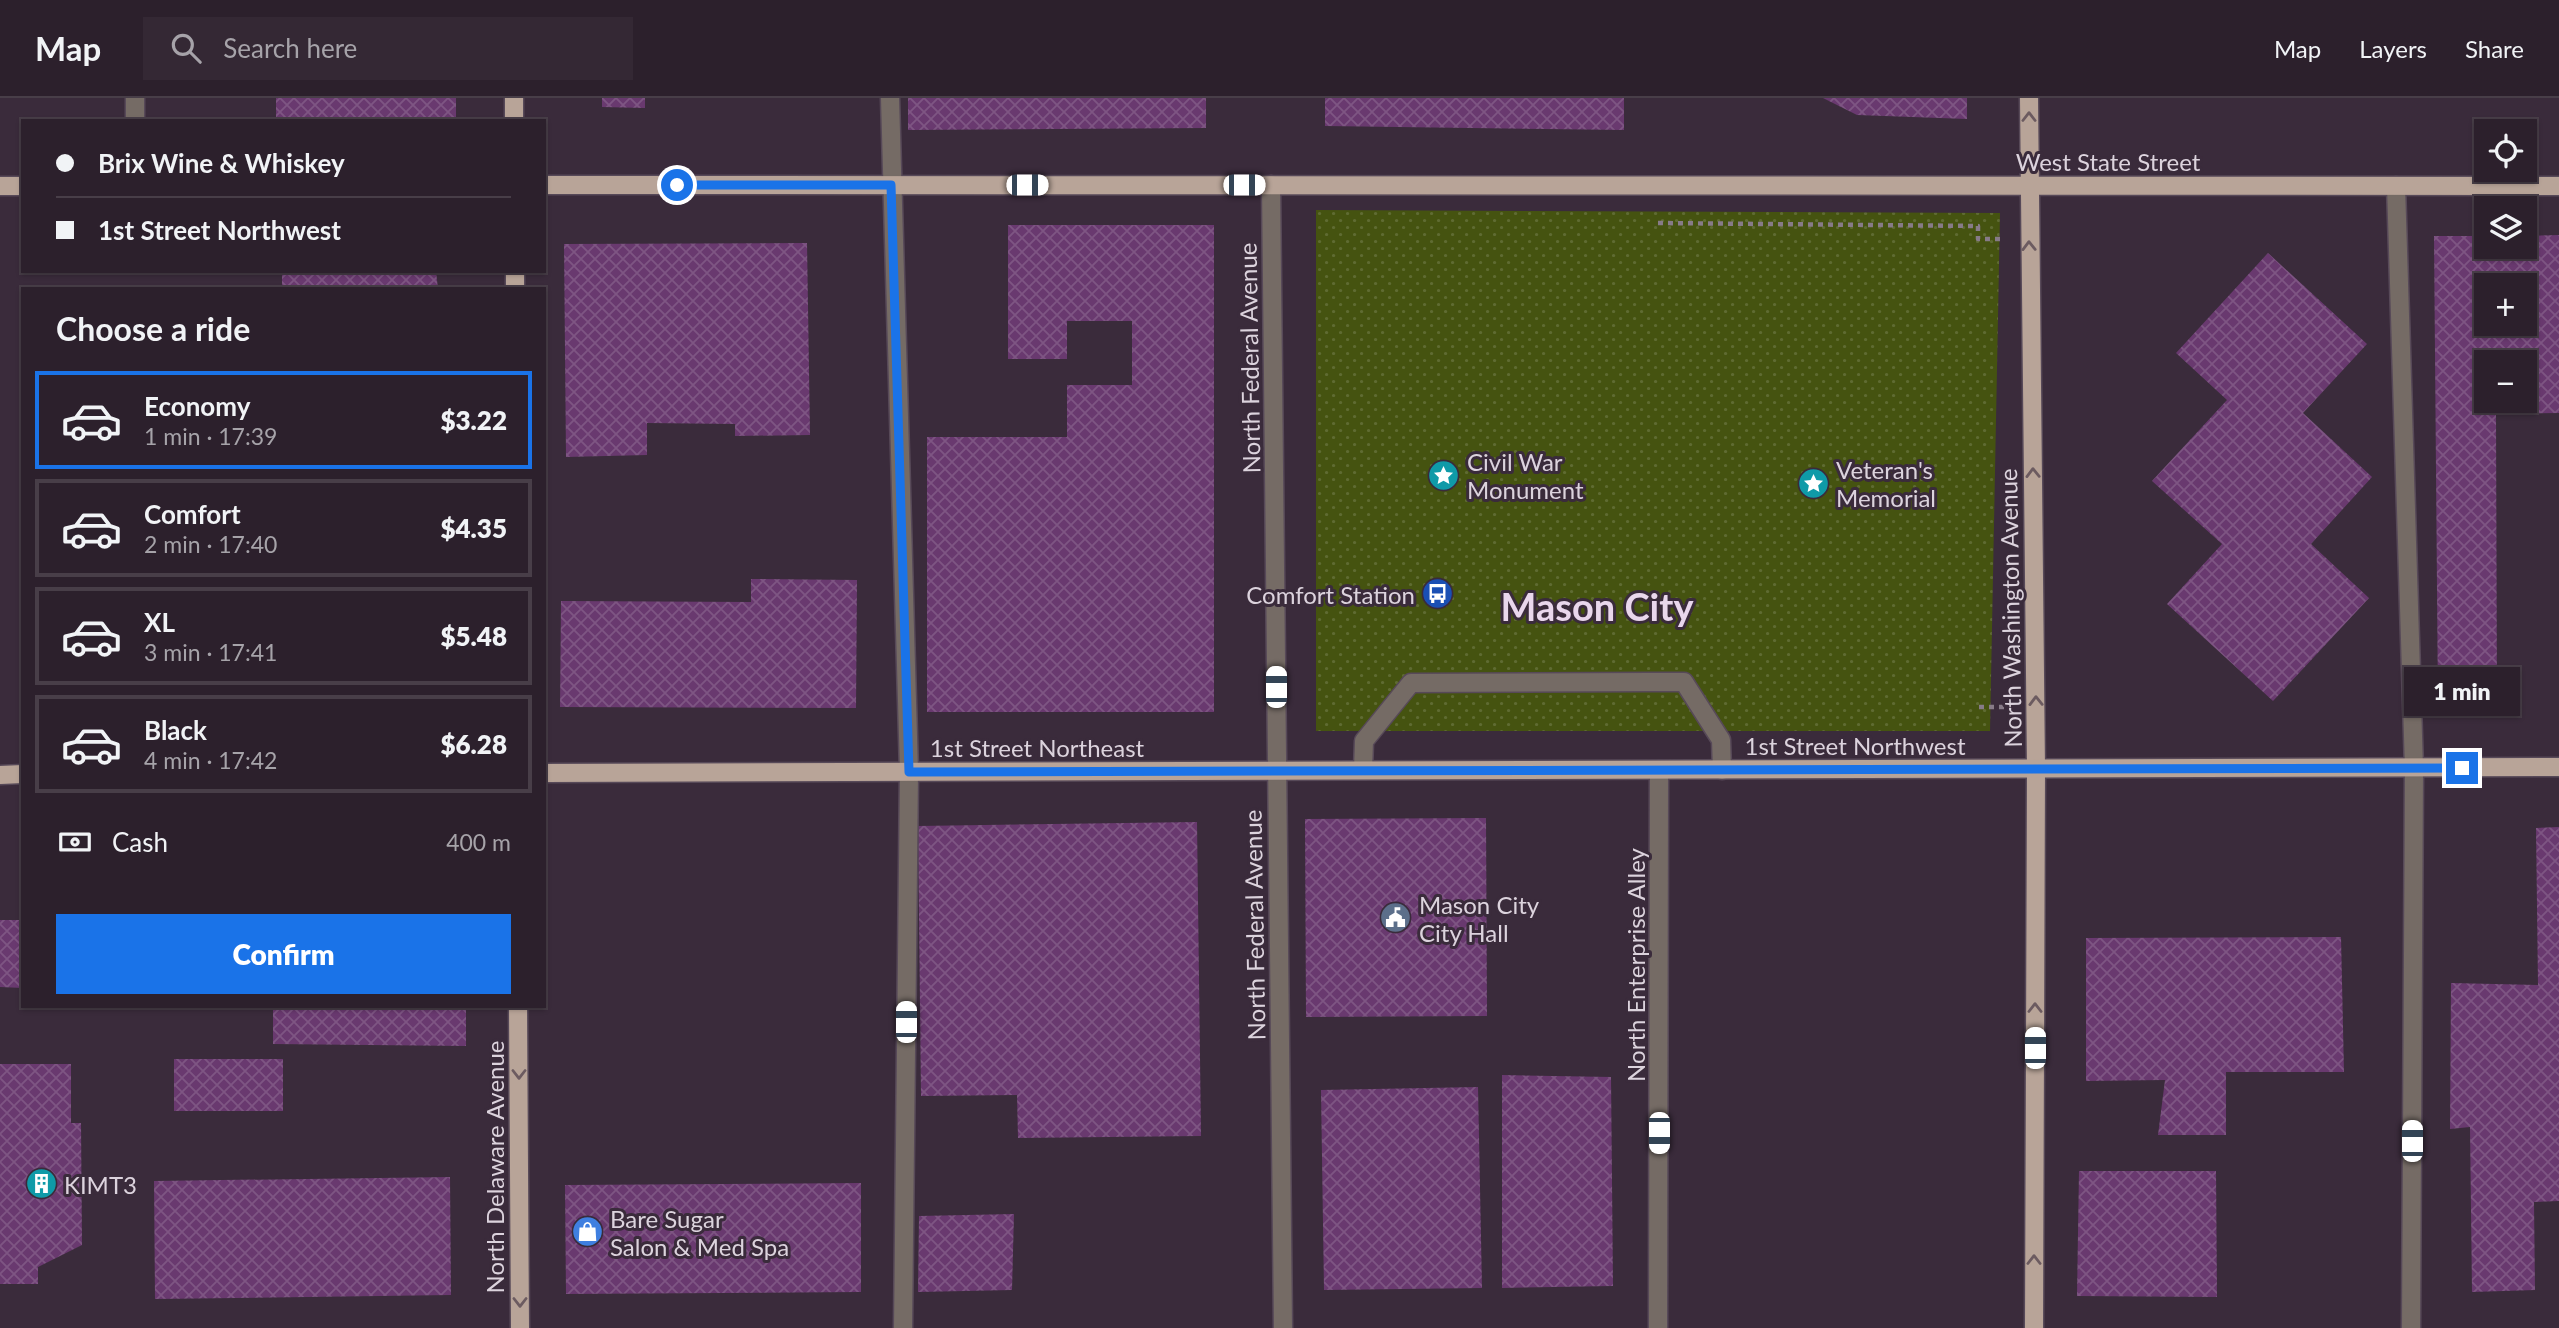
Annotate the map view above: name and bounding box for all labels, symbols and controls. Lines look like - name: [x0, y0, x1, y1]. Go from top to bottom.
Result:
- search box: [143, 17, 633, 80]
- text: Map: [35, 28, 101, 68]
- icon: search: [167, 29, 205, 67]
- text: Search here: [223, 32, 357, 64]
- text: Map: [2274, 34, 2321, 63]
- text: Layers: [2359, 34, 2427, 63]
- text: Share: [2465, 34, 2524, 63]
- one-way arrow: [2021, 112, 2037, 122]
- map controls: [2474, 119, 2537, 413]
- button: locate: [2474, 119, 2537, 182]
- text: Brix Wine & Whiskey: [98, 147, 345, 179]
- street label: West State Street: [2016, 147, 2201, 176]
- route start: [661, 169, 693, 201]
- car: [1007, 175, 1049, 196]
- car: [1224, 175, 1266, 196]
- button: layers: [2474, 196, 2537, 259]
- text: 1st Street Northwest: [98, 214, 341, 246]
- one-way arrow: [2022, 240, 2037, 251]
- street label: North Federal Avenue: [1232, 242, 1266, 474]
- button: +: [2474, 273, 2537, 336]
- text: Choose a ride: [56, 309, 250, 348]
- button: −: [2474, 350, 2537, 413]
- icon: car: [60, 389, 123, 452]
- text: Economy: [144, 390, 250, 422]
- text: $3.22: [440, 404, 507, 436]
- text: 1 min · 17:39: [144, 422, 277, 450]
- place label: Civil War Monument: [1467, 447, 1584, 504]
- place label: Veteran's Memorial: [1836, 455, 1936, 512]
- place icon: Civil War Monument: [1427, 458, 1461, 492]
- place icon: Veteran's Memorial: [1796, 466, 1830, 500]
- one-way arrow: [2025, 467, 2040, 478]
- street label: North Washington Avenue: [1993, 468, 2027, 748]
- icon: car: [60, 497, 123, 560]
- text: Comfort: [144, 498, 241, 530]
- text: $4.35: [440, 512, 507, 544]
- text: 2 min · 17:40: [144, 530, 277, 558]
- bus stop icon: Comfort Station: [1421, 577, 1455, 611]
- place label: Comfort Station: [1246, 580, 1415, 609]
- district label: Mason City: [1501, 583, 1694, 629]
- icon: car: [60, 605, 123, 668]
- text: XL: [144, 606, 175, 638]
- text: $5.48: [440, 620, 507, 652]
- text: 3 min · 17:41: [144, 638, 277, 666]
- car: [1266, 666, 1287, 708]
- callout: 1 min: [2404, 666, 2520, 716]
- text: 1 min: [2433, 677, 2491, 705]
- one-way arrow: [2028, 695, 2044, 705]
- icon: car: [60, 713, 123, 776]
- text: Black: [144, 714, 207, 746]
- text: $6.28: [440, 728, 507, 760]
- street label: 1st Street Northwest: [1745, 731, 1966, 760]
- street label: 1st Street Northeast: [930, 733, 1145, 762]
- text: 4 min · 17:42: [144, 746, 277, 774]
- route end: [2446, 752, 2478, 784]
- street label: North Federal Avenue: [1237, 809, 1271, 1041]
- icon: cash: [56, 823, 94, 861]
- text: Cash: [112, 826, 168, 858]
- text: 400 m: [446, 828, 511, 856]
- street label: North Enterprise Alley: [1621, 847, 1650, 1082]
- place label: Mason City City Hall: [1419, 890, 1540, 947]
- public building icon: Mason City City Hall: [1379, 901, 1413, 935]
- button: Confirm: [56, 914, 511, 994]
- car: [896, 1001, 917, 1043]
- one-way arrow: [2027, 1002, 2043, 1013]
- car: [2025, 1027, 2046, 1069]
- street label: North Delaware Avenue: [480, 1040, 509, 1294]
- one-way arrow: [511, 1070, 527, 1080]
- car: [1649, 1112, 1670, 1154]
- car: [2402, 1120, 2423, 1162]
- building icon: KIMT3: [24, 1167, 58, 1201]
- place label: KIMT3: [64, 1170, 137, 1199]
- place label: Bare Sugar Salon & Med Spa: [610, 1204, 789, 1261]
- shop icon: Bare Sugar Salon & Med Spa: [570, 1215, 604, 1249]
- one-way arrow: [2026, 1254, 2042, 1265]
- one-way arrow: [512, 1297, 527, 1308]

